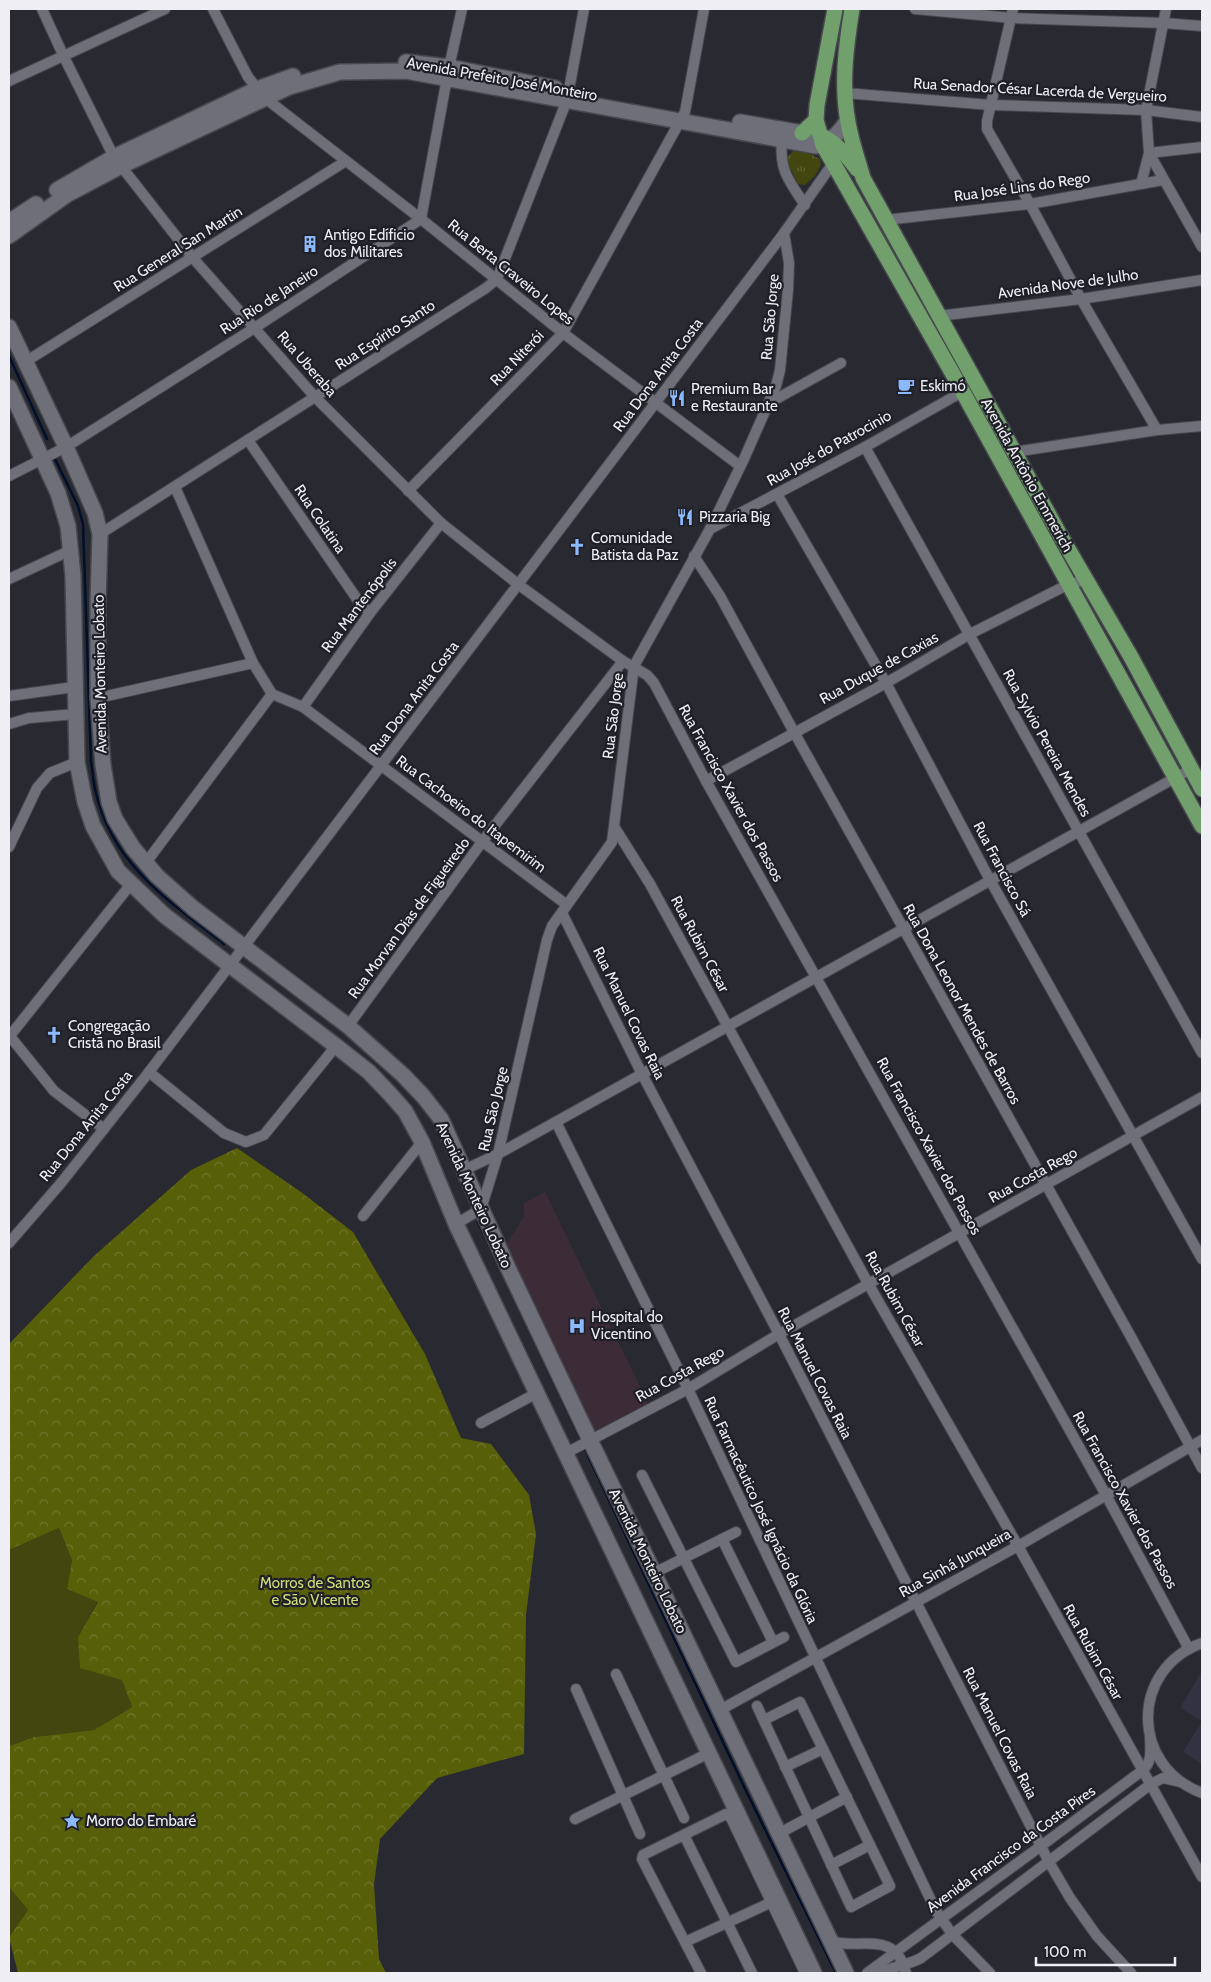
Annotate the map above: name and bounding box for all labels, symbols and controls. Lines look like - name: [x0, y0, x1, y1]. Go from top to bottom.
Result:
- street label: Avenida Prefeito José Monteiro: [405, 53, 599, 105]
- street label: Rua Senador César Lacerda de Vergueiro: [913, 74, 1167, 106]
- street label: Rua José Lins do Rego: [953, 169, 1091, 205]
- street label: Rua General San Martin: [110, 202, 246, 296]
- street label: Rua Berta Craveiro Lopes: [444, 216, 578, 328]
- place label: Antigo Edíficio dos Militares: [324, 226, 415, 261]
- building icon: Antigo Edíficio dos Militares: [300, 234, 320, 254]
- street label: Rua Rio de Janeiro: [217, 262, 321, 338]
- street label: Avenida Nove de Julho: [997, 265, 1139, 303]
- street label: Rua São Jorge: [757, 273, 783, 361]
- street label: Rua Espírito Santo: [332, 296, 438, 374]
- street label: Rua Dona Anita Costa: [609, 314, 707, 435]
- street label: Rua Uberaba: [274, 327, 341, 401]
- street label: Rua Niterói: [486, 327, 548, 389]
- cafe icon: Eskimó: [896, 376, 916, 396]
- place label: Eskimó: [920, 377, 966, 395]
- place label: Premium Bar e Restaurante: [691, 380, 778, 415]
- restaurant icon: Premium Bar e Restaurante: [667, 388, 687, 408]
- street label: Avenida Antônio Emmerich: [977, 395, 1077, 555]
- street label: Rua José do Patrocinio: [764, 406, 894, 490]
- street label: Rua Colatina: [290, 481, 350, 557]
- restaurant icon: Pizzaria Big: [675, 507, 695, 527]
- place label: Pizzaria Big: [699, 508, 771, 526]
- place label: Comunidade Batista da Paz: [591, 529, 679, 564]
- church icon: Comunidade Batista da Paz: [567, 537, 587, 557]
- street label: Rua Mantenópolis: [318, 554, 400, 656]
- street label: Avenida Monteiro Lobato: [90, 594, 110, 754]
- street label: Rua Duque de Caxias: [817, 628, 941, 708]
- street label: Rua Dona Anita Costa: [365, 637, 463, 758]
- street label: Rua Sylvio Pereira Mendes: [999, 666, 1095, 820]
- street label: Rua São Jorge: [599, 672, 627, 760]
- street label: Rua Francisco Xavier dos Passos: [675, 701, 787, 885]
- street label: Rua Cachoeiro do Itapemirim: [392, 752, 550, 876]
- street label: Rua Francisco Sá: [969, 818, 1035, 920]
- street label: Rua Morvan Dias de Figueiredo: [345, 834, 473, 1002]
- street label: Rua Rubim César: [667, 893, 733, 996]
- street label: Rua Dona Leonor Mendes de Barros: [899, 901, 1025, 1107]
- street label: Rua Manuel Covas Raia: [589, 944, 669, 1083]
- place label: Congregação Cristã no Brasil: [68, 1017, 161, 1052]
- church icon: Congregação Cristã no Brasil: [44, 1025, 64, 1045]
- street label: Rua Francisco Xavier dos Passos: [873, 1054, 985, 1238]
- street label: Rua São Jorge: [474, 1065, 512, 1153]
- street label: Rua Dona Anita Costa: [36, 1066, 137, 1185]
- street label: Avenida Monteiro Lobato: [432, 1119, 516, 1271]
- street label: Rua Costa Rego: [986, 1143, 1080, 1207]
- street label: Rua Rubim César: [861, 1248, 929, 1350]
- street label: Rua Manuel Covas Raia: [774, 1304, 856, 1442]
- place label: Hospital do Vicentino: [591, 1308, 663, 1343]
- hospital icon: Hospital do Vicentino: [567, 1316, 587, 1336]
- street label: Rua Costa Rego: [633, 1342, 727, 1406]
- street label: Rua Farmacêutico José Ignácio da Glória: [700, 1394, 822, 1627]
- street label: Rua Francisco Xavier dos Passos: [1069, 1408, 1181, 1592]
- street label: Avenida Monteiro Lobato: [605, 1486, 691, 1636]
- street label: Rua Sinhá Junqueira: [896, 1524, 1015, 1601]
- park label: Morros de Santos e São Vicente: [260, 1574, 370, 1609]
- street label: Rua Rubim César: [1059, 1601, 1127, 1703]
- street label: Rua Manuel Covas Raia: [959, 1664, 1041, 1802]
- street label: Avenida Francisco da Costa Pires: [923, 1782, 1099, 1916]
- place icon: Morro do Embaré: [62, 1811, 82, 1831]
- place label: Morro do Embaré: [86, 1812, 197, 1830]
- scale bar: [1036, 1934, 1175, 1966]
- text: 100 m: [1044, 1943, 1086, 1961]

